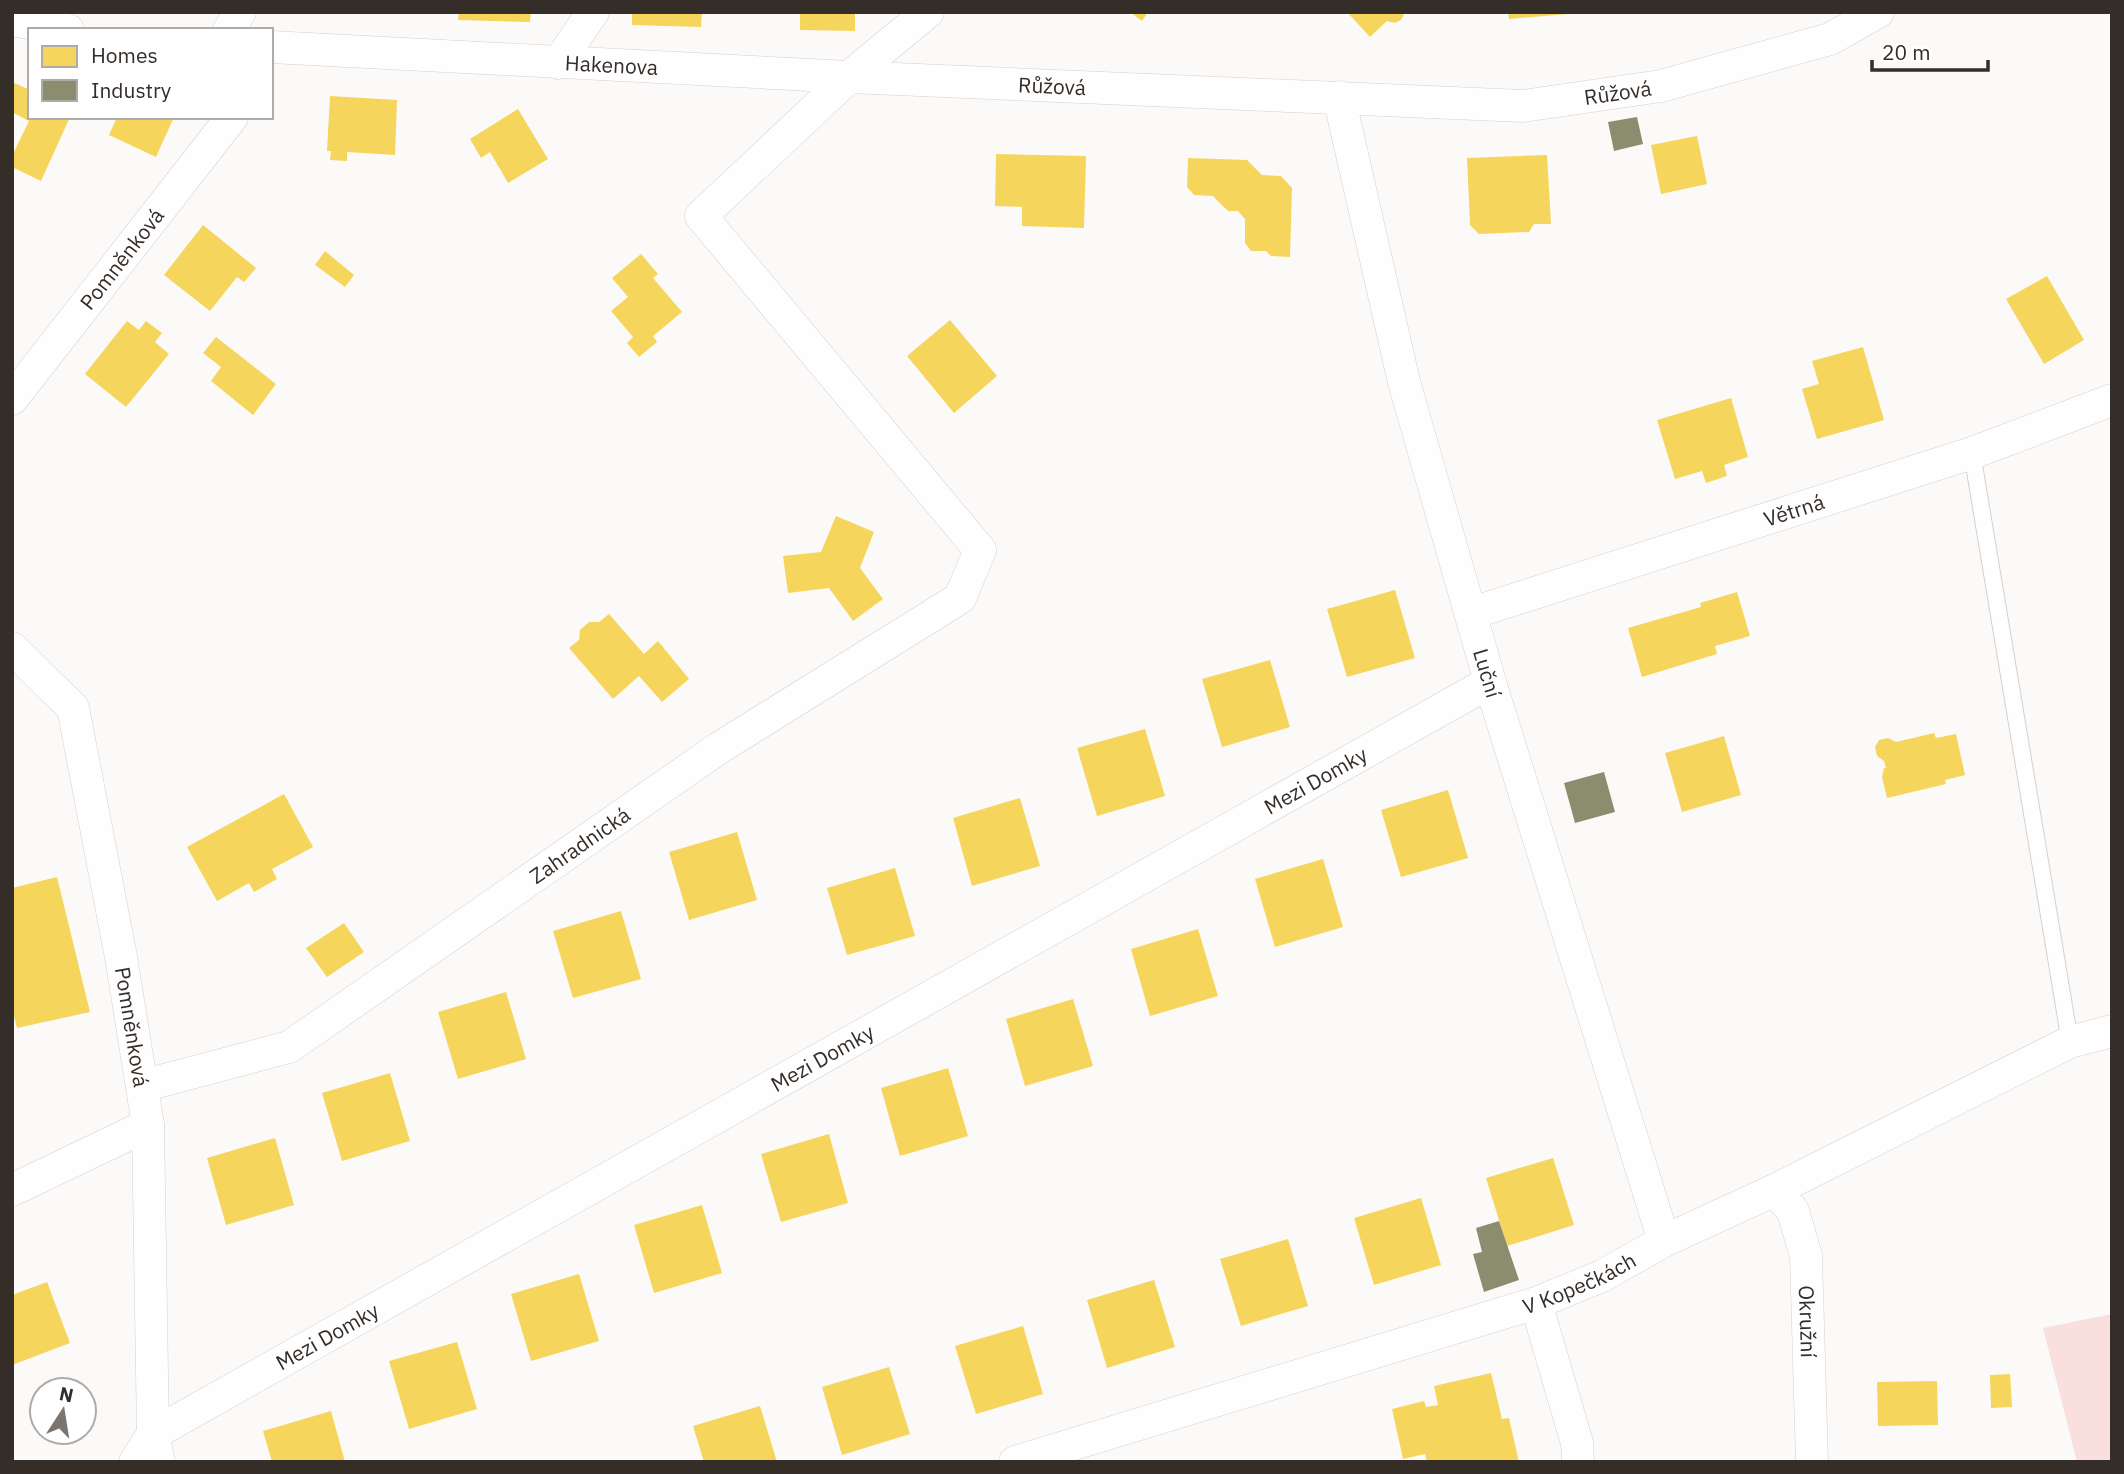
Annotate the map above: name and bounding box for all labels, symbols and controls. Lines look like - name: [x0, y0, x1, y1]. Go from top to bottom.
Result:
- legend: [28, 28, 273, 119]
- scale bar: [1872, 28, 1988, 72]
- text: 20 m: [1882, 38, 1931, 66]
- text: Homes: [91, 41, 158, 69]
- street label: Hakenova: [564, 48, 659, 81]
- street label: Růžová: [1018, 70, 1087, 101]
- street label: Růžová: [1582, 74, 1653, 111]
- text: Industry: [91, 76, 172, 104]
- street label: Pomněnková: [73, 202, 170, 315]
- street label: Větrná: [1760, 487, 1828, 533]
- street label: Luční: [1467, 645, 1508, 701]
- street label: Mezi Domky: [1259, 740, 1373, 820]
- street label: Zahradnická: [524, 800, 635, 890]
- street label: Pomněnková: [109, 965, 156, 1089]
- street label: Mezi Domky: [765, 1017, 879, 1098]
- street label: V Kopečkách: [1519, 1246, 1641, 1320]
- street label: Okružní: [1793, 1285, 1823, 1358]
- street label: Mezi Domky: [270, 1296, 384, 1376]
- north arrow: [28, 1376, 98, 1446]
- text: N: [57, 1381, 76, 1408]

